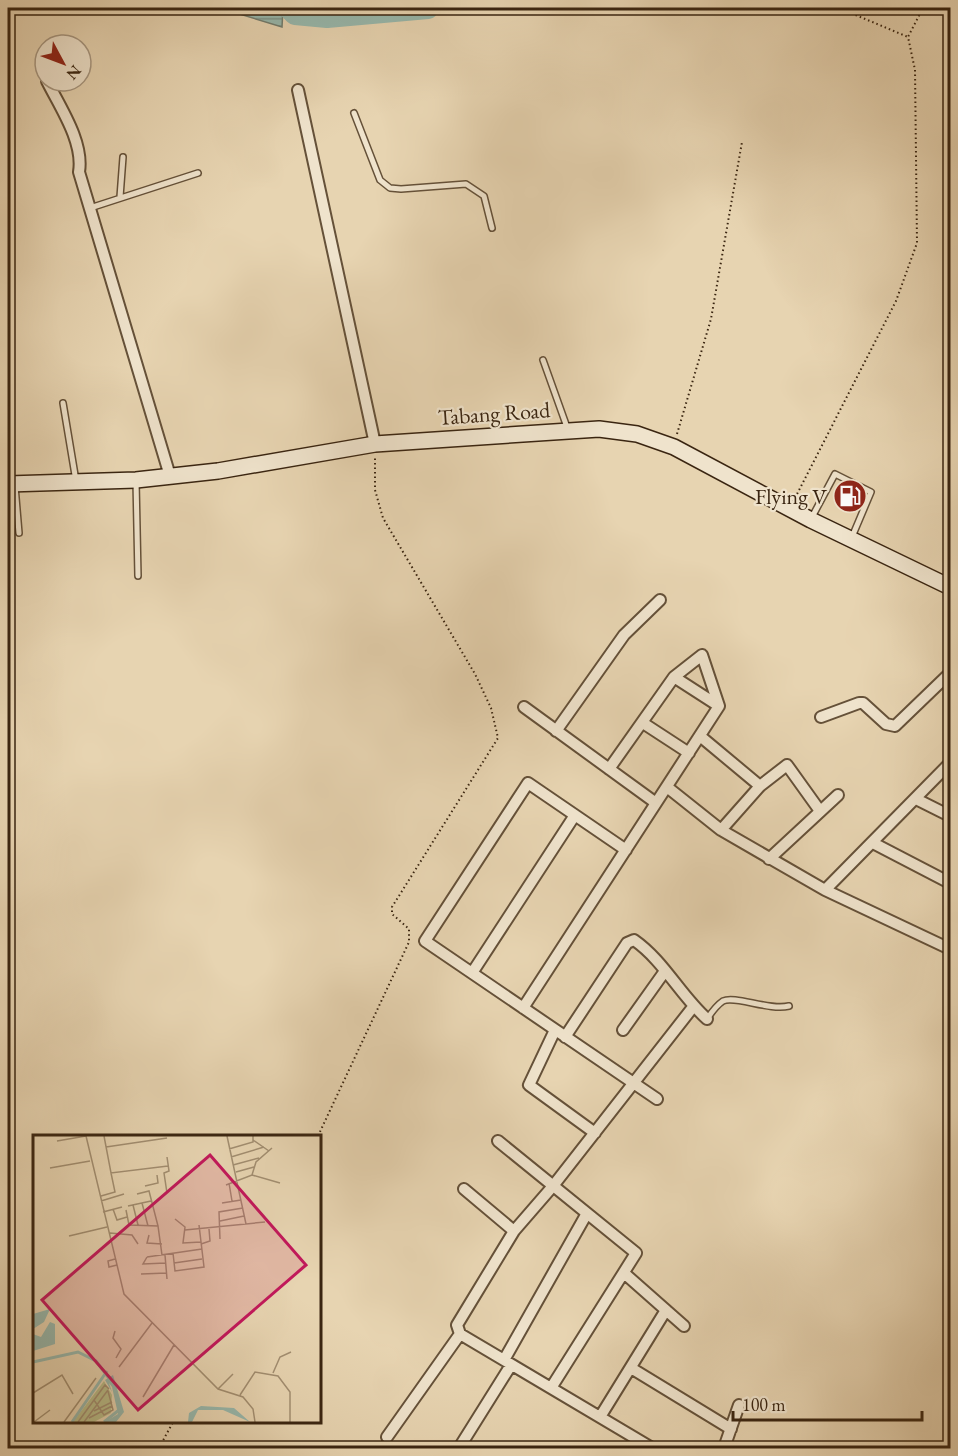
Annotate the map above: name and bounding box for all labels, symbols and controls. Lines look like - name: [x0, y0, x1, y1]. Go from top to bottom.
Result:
- north arrow: [33, 33, 93, 93]
- text: N: [62, 61, 86, 84]
- street label: Tabang Road: [437, 395, 552, 432]
- fuel station icon: Flying V: [832, 478, 868, 514]
- place label: Flying V: [755, 482, 827, 511]
- inset map: [33, 1135, 321, 1423]
- scale bar: [733, 1384, 922, 1422]
- text: 100 m: [742, 1393, 786, 1416]

